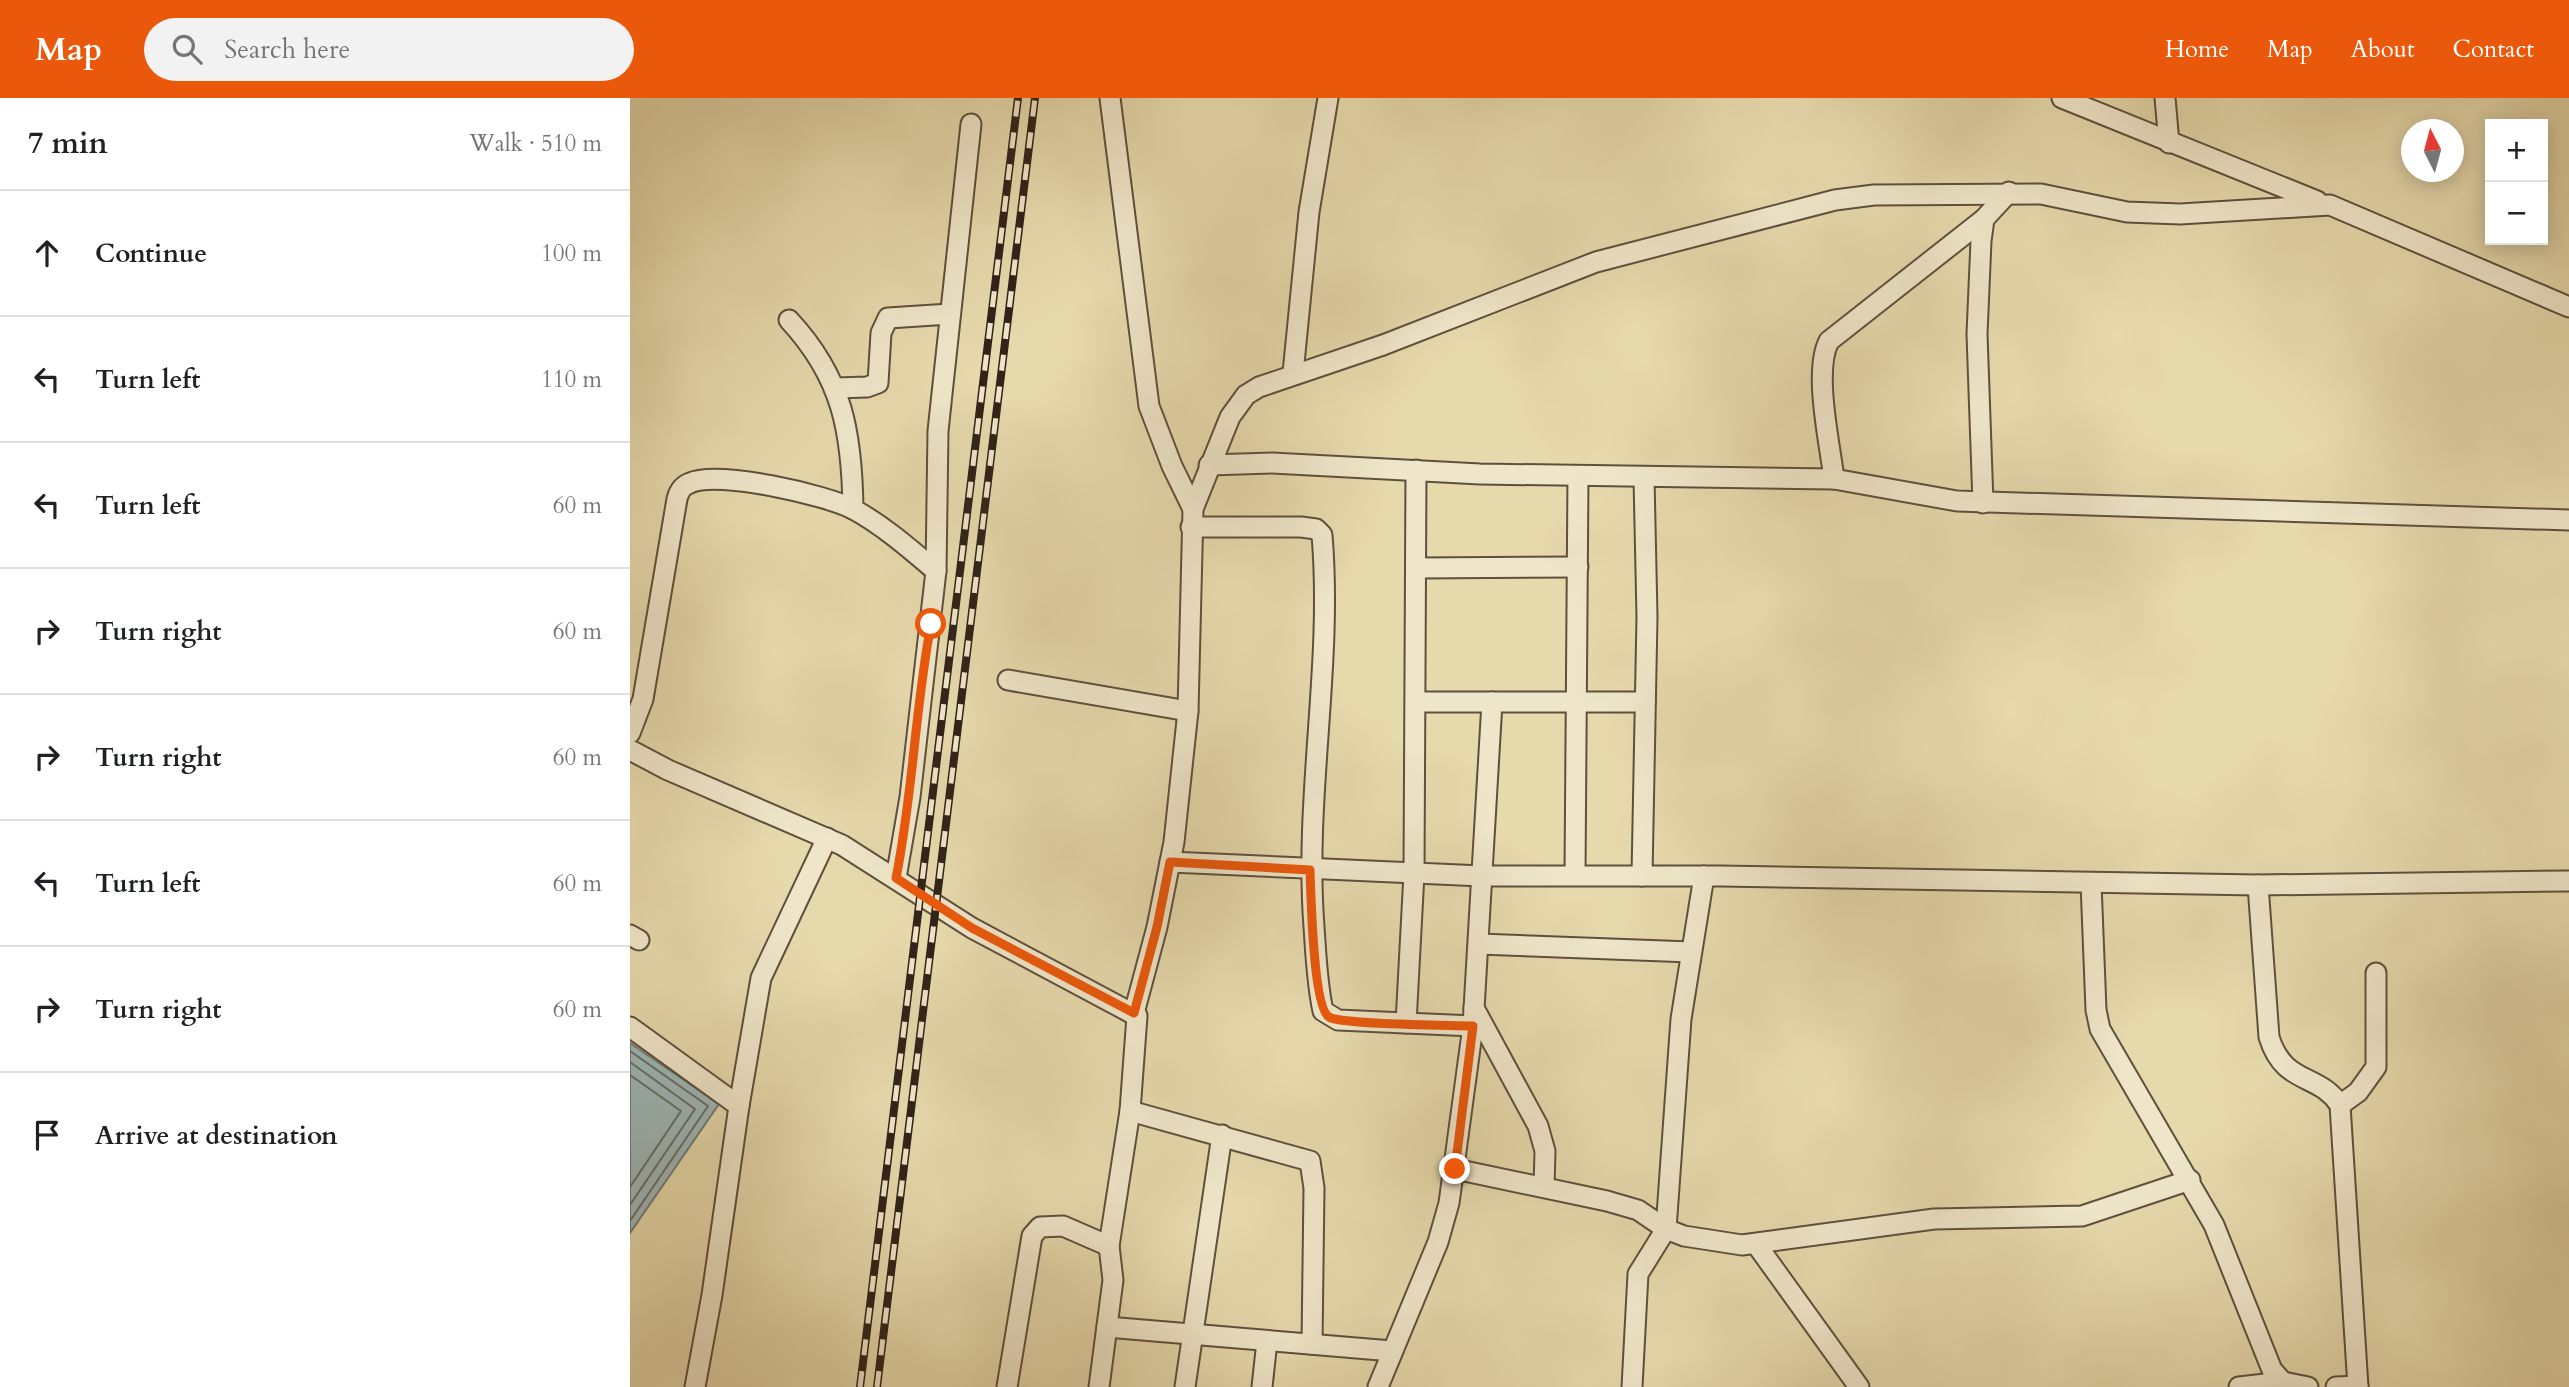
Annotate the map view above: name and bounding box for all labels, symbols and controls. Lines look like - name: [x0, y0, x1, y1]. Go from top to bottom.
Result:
- search box: [144, 18, 634, 81]
- text: Map: [35, 27, 102, 72]
- icon: search: [168, 30, 206, 68]
- text: Search here: [224, 32, 350, 67]
- text: Home: [2165, 33, 2229, 66]
- text: Map: [2267, 33, 2313, 66]
- text: About: [2351, 33, 2415, 66]
- text: Contact: [2453, 33, 2534, 66]
- north arrow: [2401, 119, 2464, 182]
- map controls: [2485, 119, 2548, 245]
- button: +: [2485, 119, 2548, 182]
- text: 7 min: [28, 123, 108, 164]
- text: Walk · 510 m: [469, 128, 602, 159]
- button: −: [2485, 182, 2548, 245]
- icon: ahead: [28, 234, 66, 272]
- text: Continue: [95, 236, 207, 271]
- text: 100 m: [541, 238, 602, 269]
- icon: left: [28, 360, 66, 398]
- text: Turn left: [95, 362, 200, 397]
- text: 110 m: [541, 364, 602, 395]
- icon: left: [28, 486, 66, 524]
- text: Turn left: [95, 488, 200, 523]
- text: 60 m: [553, 490, 602, 521]
- route start: [915, 608, 946, 639]
- icon: right: [28, 612, 66, 650]
- text: Turn right: [95, 614, 222, 649]
- text: 60 m: [553, 616, 602, 647]
- icon: right: [28, 738, 66, 776]
- text: Turn right: [95, 740, 222, 775]
- text: 60 m: [553, 742, 602, 773]
- icon: left: [28, 864, 66, 902]
- text: Turn left: [95, 866, 200, 901]
- text: 60 m: [553, 868, 602, 899]
- icon: right: [28, 990, 66, 1028]
- text: Turn right: [95, 992, 222, 1027]
- text: 60 m: [553, 994, 602, 1025]
- icon: arrive: [28, 1116, 66, 1154]
- text: Arrive at destination: [95, 1118, 338, 1153]
- route end: [1439, 1153, 1470, 1184]

